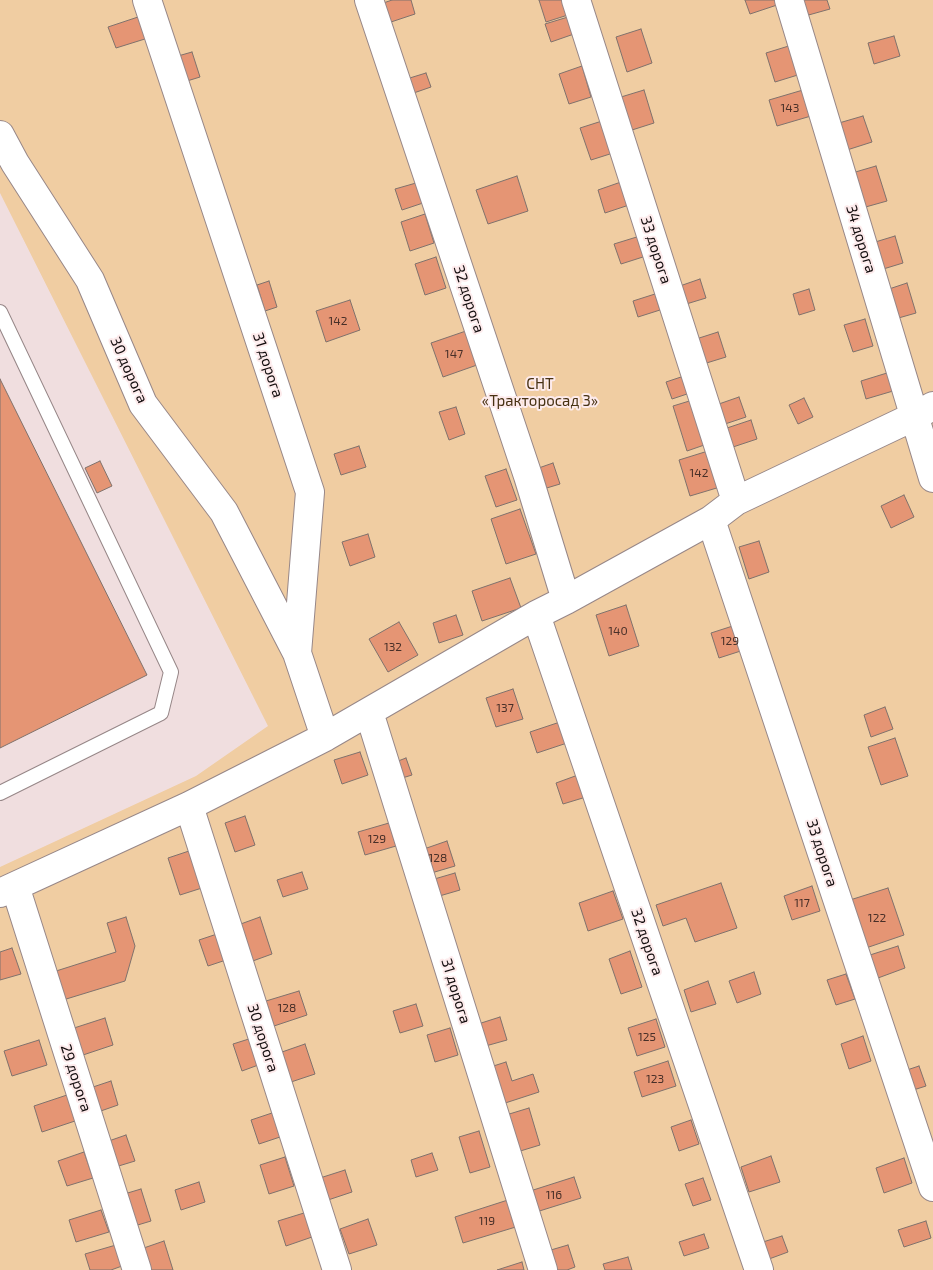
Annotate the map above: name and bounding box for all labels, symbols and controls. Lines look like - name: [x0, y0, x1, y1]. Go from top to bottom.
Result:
- house number: 143: [781, 101, 799, 115]
- street label: 34 дорога: [842, 203, 880, 275]
- street label: 33 дорога: [637, 214, 675, 286]
- street label: 32 дорога: [450, 263, 488, 335]
- house number: 142: [329, 314, 347, 328]
- street label: 31 дорога: [249, 330, 287, 400]
- street label: 30 дорога: [106, 334, 152, 406]
- house number: 147: [445, 347, 463, 361]
- park label: СНТ «Тракторосад 3»: [482, 375, 598, 410]
- house number: 142: [690, 466, 708, 480]
- house number: 140: [608, 624, 628, 638]
- house number: 129: [721, 634, 739, 648]
- house number: 132: [384, 640, 402, 654]
- house number: 137: [496, 701, 514, 715]
- street label: 33 дорога: [803, 817, 841, 889]
- house number: 129: [368, 832, 386, 846]
- house number: 128: [429, 851, 447, 865]
- house number: 117: [794, 896, 810, 910]
- street label: 32 дорога: [627, 906, 667, 978]
- house number: 122: [868, 911, 886, 925]
- street label: 31 дорога: [438, 956, 474, 1026]
- house number: 128: [278, 1001, 296, 1015]
- street label: 30 дорога: [244, 1002, 282, 1074]
- house number: 125: [638, 1030, 656, 1044]
- street label: 29 дорога: [57, 1042, 95, 1114]
- house number: 123: [646, 1072, 664, 1086]
- house number: 116: [546, 1188, 562, 1202]
- house number: 119: [479, 1214, 495, 1228]

